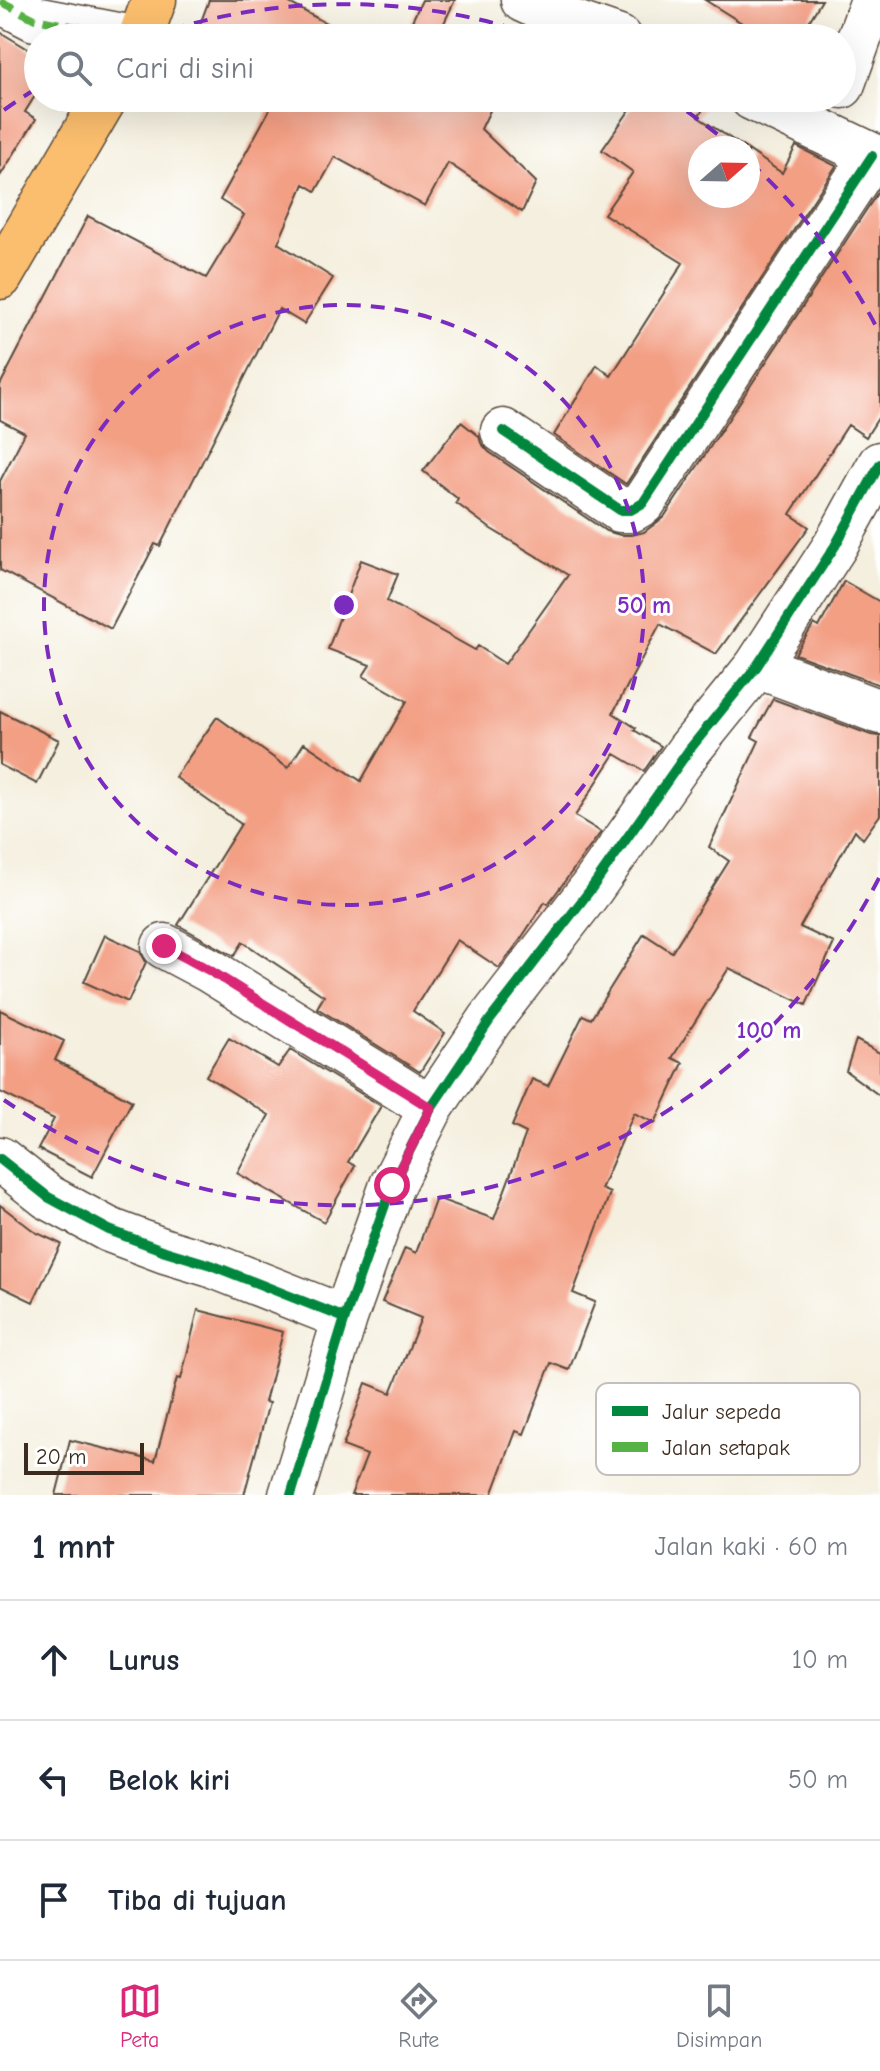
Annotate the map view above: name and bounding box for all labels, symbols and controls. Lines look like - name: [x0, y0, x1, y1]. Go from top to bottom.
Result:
- search box: [24, 24, 856, 112]
- icon: search: [52, 46, 96, 90]
- text: Cari di sini: [116, 51, 254, 86]
- north arrow: [688, 136, 760, 208]
- centre of rings: [330, 591, 358, 619]
- text: 50 m: [617, 591, 671, 619]
- route end: [146, 928, 182, 964]
- text: 100 m: [737, 1016, 801, 1044]
- route start: [374, 1167, 410, 1203]
- legend: [596, 1383, 860, 1475]
- text: Jalur sepeda: [662, 1399, 781, 1425]
- text: Jalan setapak: [662, 1435, 790, 1461]
- scale bar: [24, 1439, 144, 1475]
- text: 20 m: [36, 1444, 86, 1470]
- text: 1 mnt: [32, 1527, 114, 1567]
- text: Jalan kaki · 60 m: [655, 1532, 848, 1562]
- icon: ahead: [32, 1638, 76, 1682]
- text: Lurus: [108, 1643, 179, 1678]
- text: 10 m: [792, 1645, 848, 1675]
- icon: left: [32, 1758, 76, 1802]
- text: Belok kiri: [108, 1763, 230, 1798]
- text: 50 m: [788, 1765, 848, 1795]
- icon: arrive: [32, 1878, 76, 1922]
- text: Tiba di tujuan: [108, 1883, 287, 1918]
- tab: Peta: [118, 1979, 162, 2053]
- tab: Rute: [397, 1979, 441, 2053]
- tab: Disimpan: [676, 1979, 762, 2053]

